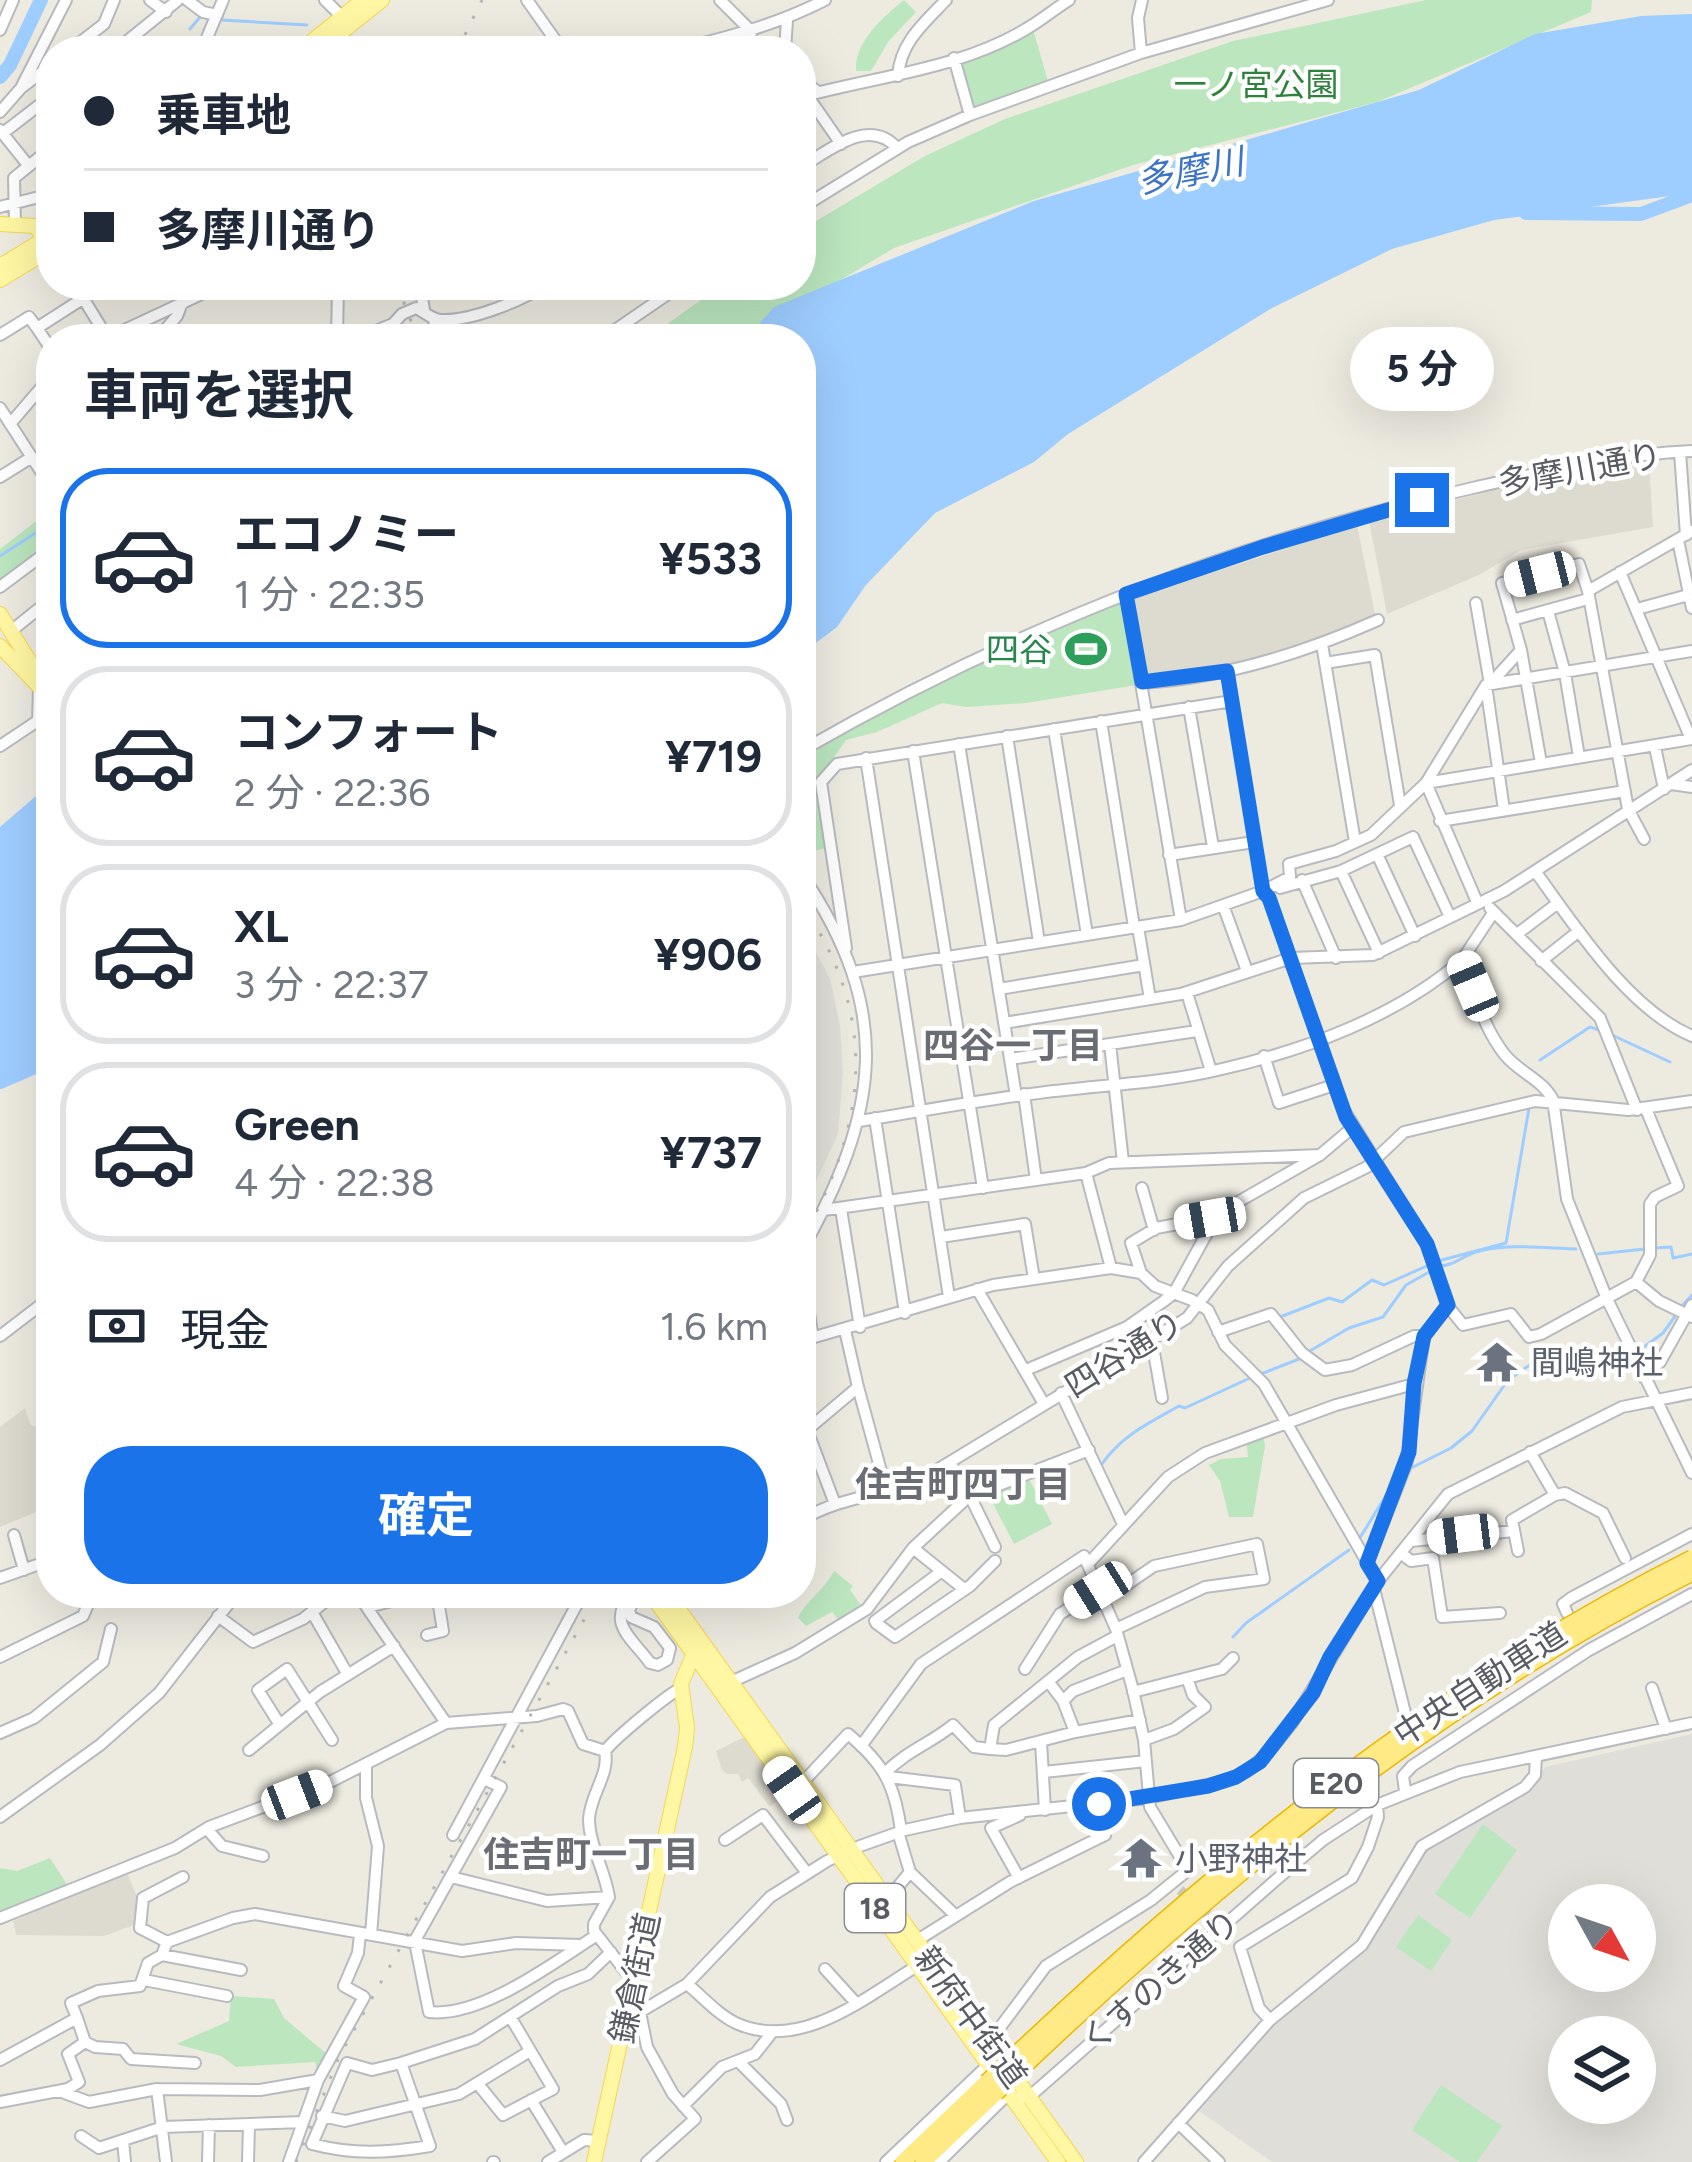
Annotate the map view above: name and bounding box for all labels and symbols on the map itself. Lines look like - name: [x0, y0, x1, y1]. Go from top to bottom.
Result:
- park label: 一ノ宮公園: [1174, 65, 1339, 104]
- water label: 多摩川: [1133, 139, 1251, 202]
- callout: 5 分: [1350, 326, 1494, 410]
- street label: 多摩川通り: [1495, 435, 1665, 503]
- route end: [1395, 473, 1449, 527]
- car: [1501, 548, 1579, 600]
- sports icon: 四谷: [1063, 626, 1109, 672]
- place label: 四谷: [986, 630, 1052, 669]
- car: [1442, 946, 1504, 1026]
- district label: 四谷一丁目: [923, 1024, 1103, 1067]
- car: [1171, 1194, 1249, 1242]
- street label: 四谷通り: [1058, 1302, 1190, 1406]
- temple icon: 間嶋神社: [1474, 1339, 1520, 1385]
- place label: 間嶋神社: [1531, 1343, 1663, 1382]
- district label: 住吉町四丁目: [855, 1463, 1071, 1506]
- car: [1425, 1512, 1501, 1556]
- car: [1058, 1556, 1138, 1624]
- street label: 中央自動車道: [1386, 1614, 1574, 1754]
- car: [757, 1750, 827, 1830]
- road number: E20: [1294, 1759, 1378, 1807]
- car: [257, 1765, 337, 1825]
- route start: [1072, 1777, 1126, 1831]
- district label: 住吉町一丁目: [483, 1833, 699, 1876]
- temple icon: 小野神社: [1118, 1835, 1164, 1881]
- place label: 小野神社: [1175, 1839, 1307, 1878]
- road number: 18: [845, 1884, 905, 1932]
- north arrow: [1548, 1884, 1656, 1992]
- street label: くすのき通り: [1073, 1902, 1247, 2060]
- street label: 鎌倉街道: [602, 1909, 668, 2047]
- street label: 新府中街道: [907, 1939, 1035, 2095]

